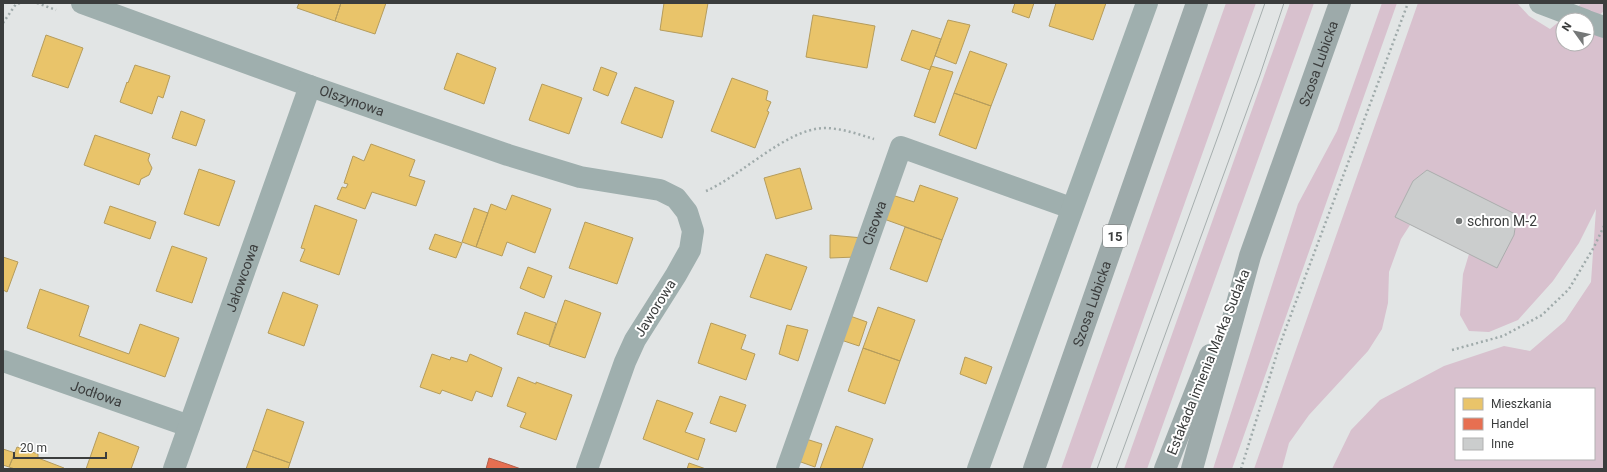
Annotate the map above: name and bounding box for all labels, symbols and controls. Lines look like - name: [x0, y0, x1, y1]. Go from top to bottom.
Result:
- north arrow: [1555, 12, 1595, 52]
- street label: Szosa Lubicka: [1296, 19, 1341, 109]
- text: N: [1559, 20, 1575, 34]
- street label: Olszynowa: [317, 82, 387, 119]
- street label: Cisowa: [859, 199, 889, 247]
- place label: schron M-2: [1467, 213, 1537, 229]
- marker: schron M-2: [1454, 216, 1464, 226]
- road number: 15: [1103, 225, 1127, 247]
- street label: Jałowcowa: [222, 242, 261, 314]
- street label: Szosa Lubicka: [1069, 259, 1114, 349]
- street label: Estakada imienia Marka Sudaka: [1163, 267, 1253, 457]
- street label: Jaworowa: [631, 276, 679, 340]
- street label: Jodłowa: [69, 377, 124, 410]
- legend: [1455, 388, 1595, 460]
- text: Mieszkania: [1491, 397, 1552, 411]
- text: Handel: [1491, 417, 1529, 431]
- scale bar: [14, 434, 106, 460]
- text: Inne: [1491, 437, 1514, 451]
- text: 20 m: [20, 441, 47, 455]

